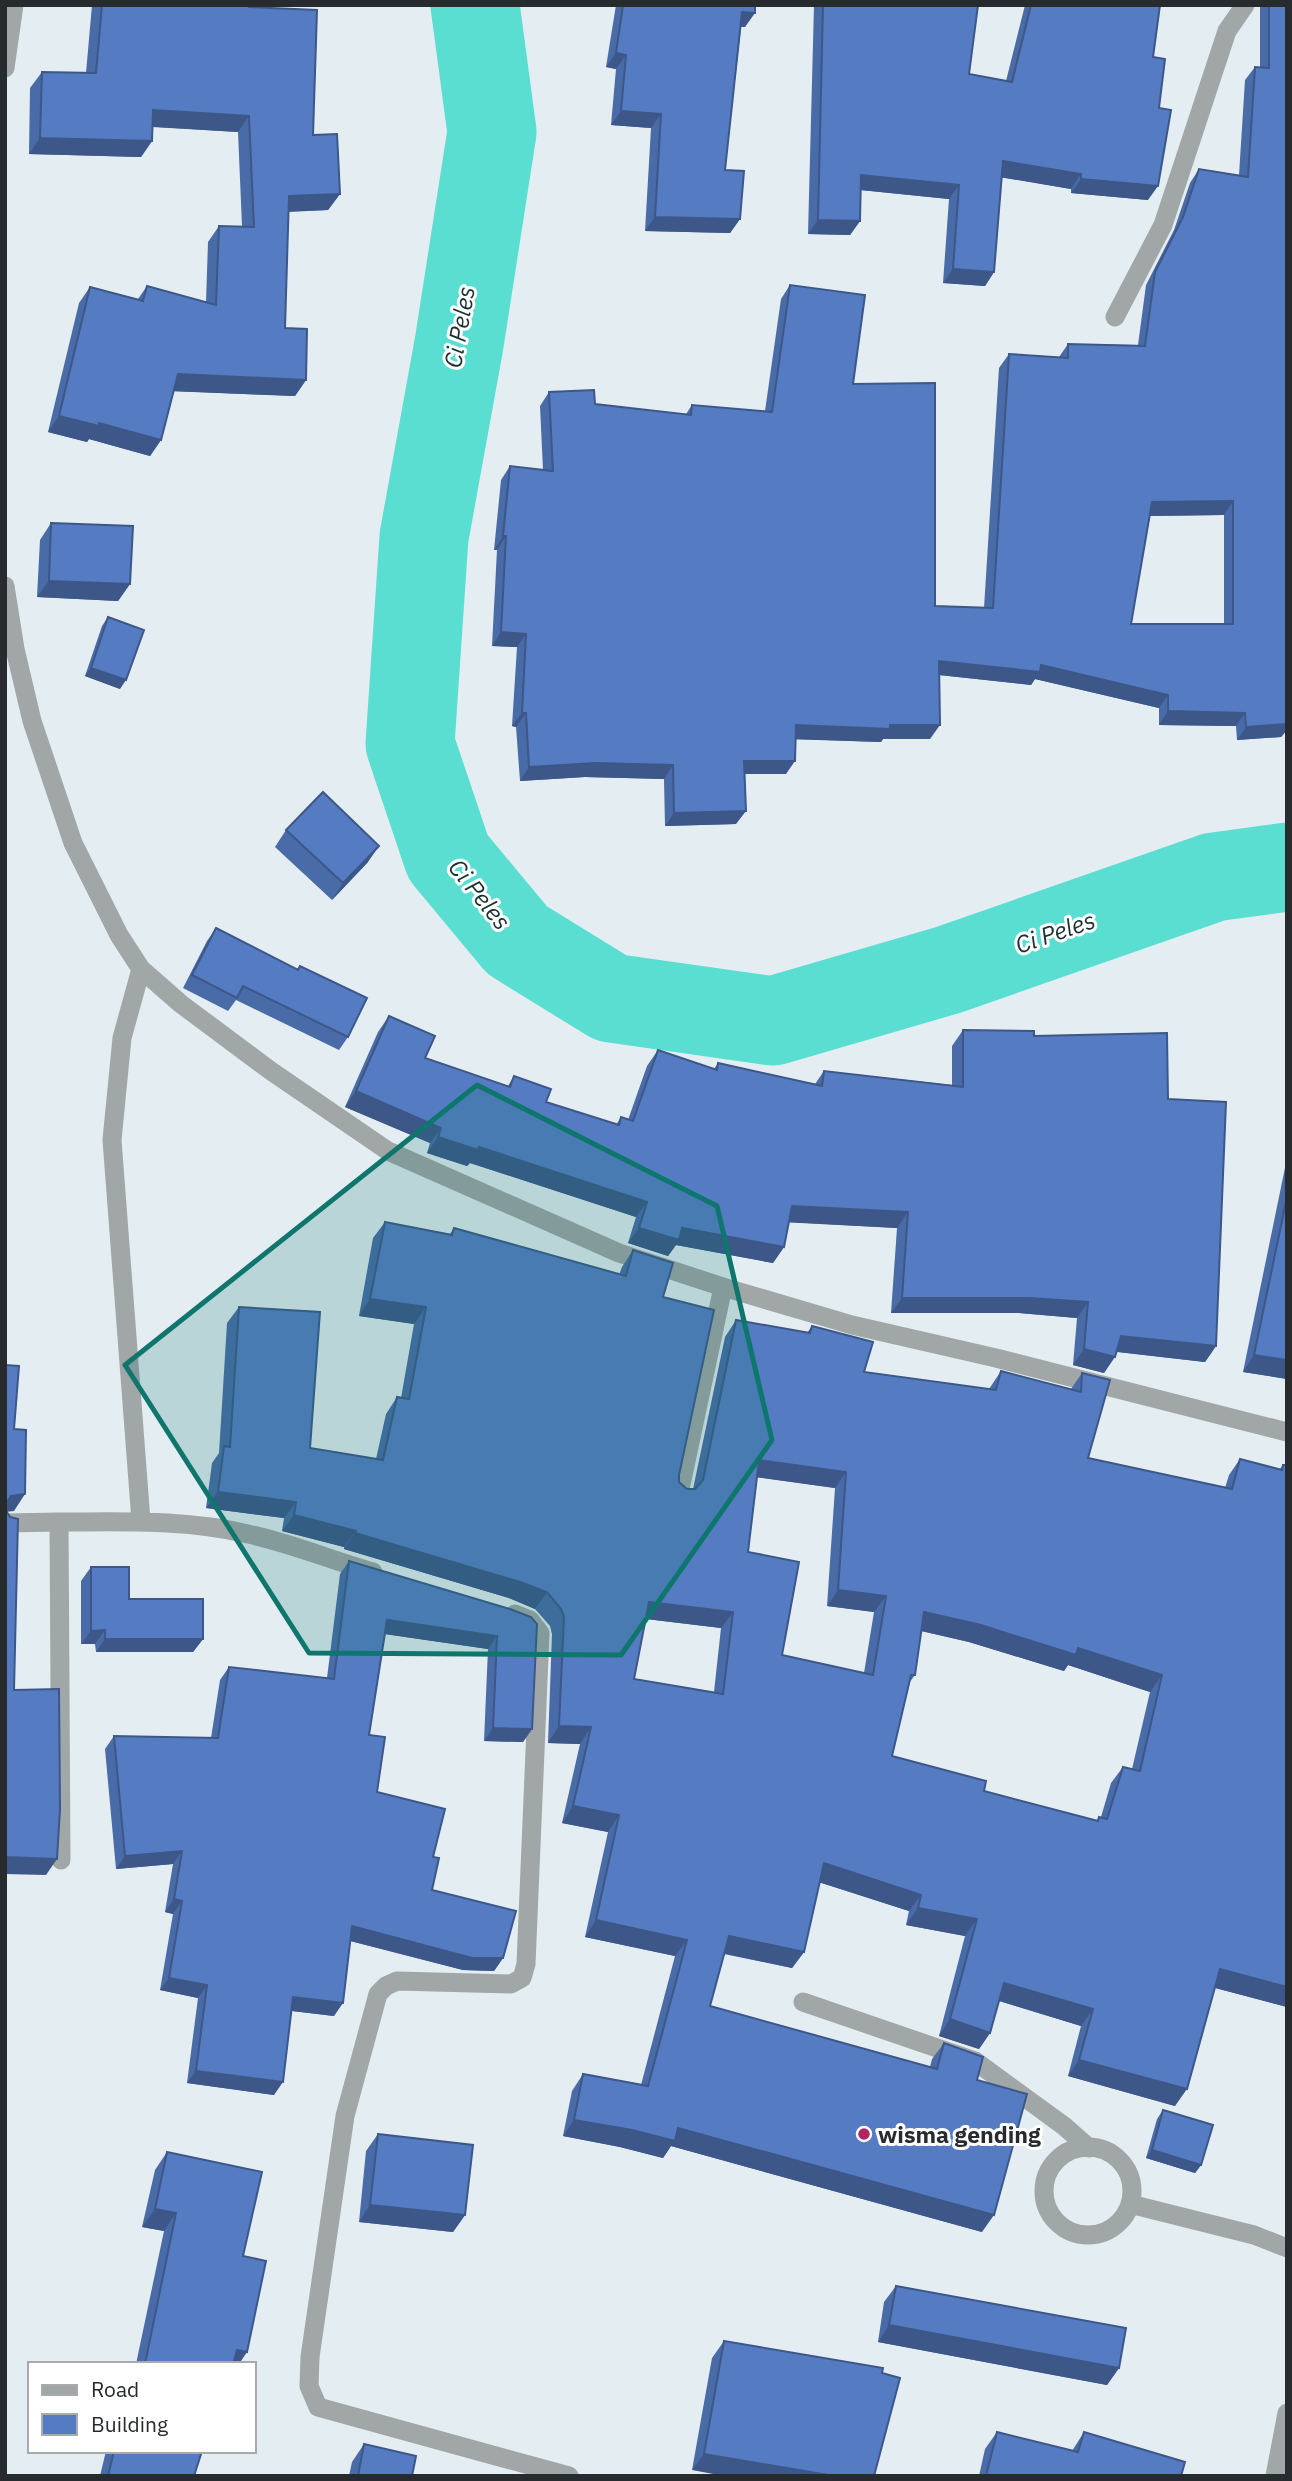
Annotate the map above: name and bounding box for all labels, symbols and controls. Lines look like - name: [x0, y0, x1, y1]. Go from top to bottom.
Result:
- water label: Ci Peles: [436, 284, 482, 370]
- water label: Ci Peles: [442, 852, 518, 936]
- water label: Ci Peles: [1011, 903, 1099, 961]
- place label: wisma gending: [878, 2119, 1041, 2149]
- marker: wisma gending: [856, 2126, 872, 2142]
- legend: [28, 2362, 256, 2453]
- text: Road: [91, 2375, 139, 2403]
- text: Building: [91, 2410, 168, 2438]

